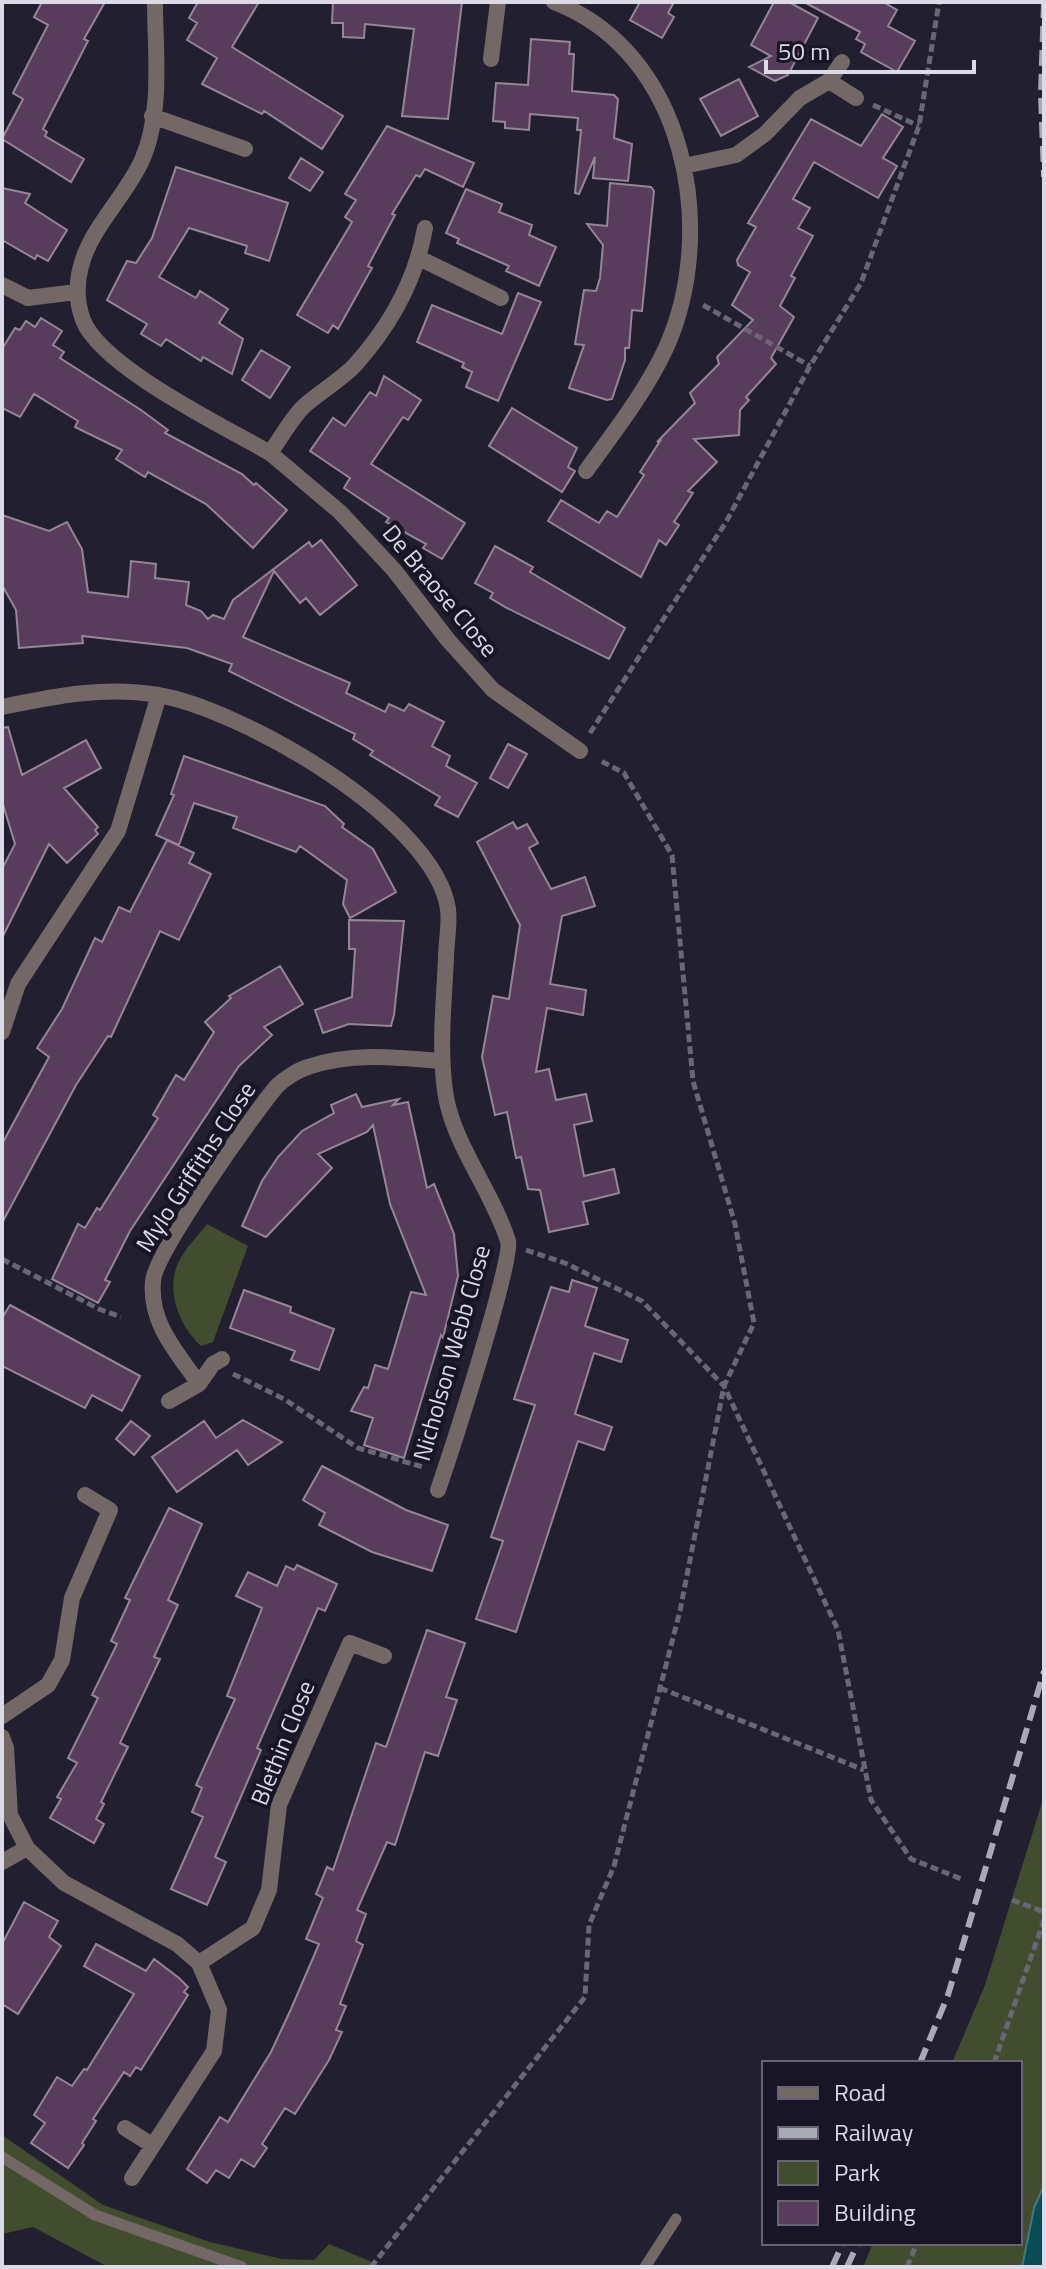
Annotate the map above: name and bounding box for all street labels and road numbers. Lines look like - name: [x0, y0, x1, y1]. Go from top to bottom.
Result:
- street label: De Braose Close: [374, 516, 507, 665]
- street label: Mylo Griffiths Close: [126, 1074, 264, 1259]
- street label: Nicholson Webb Close: [403, 1241, 499, 1465]
- street label: Blethin Close: [241, 1675, 323, 1810]

